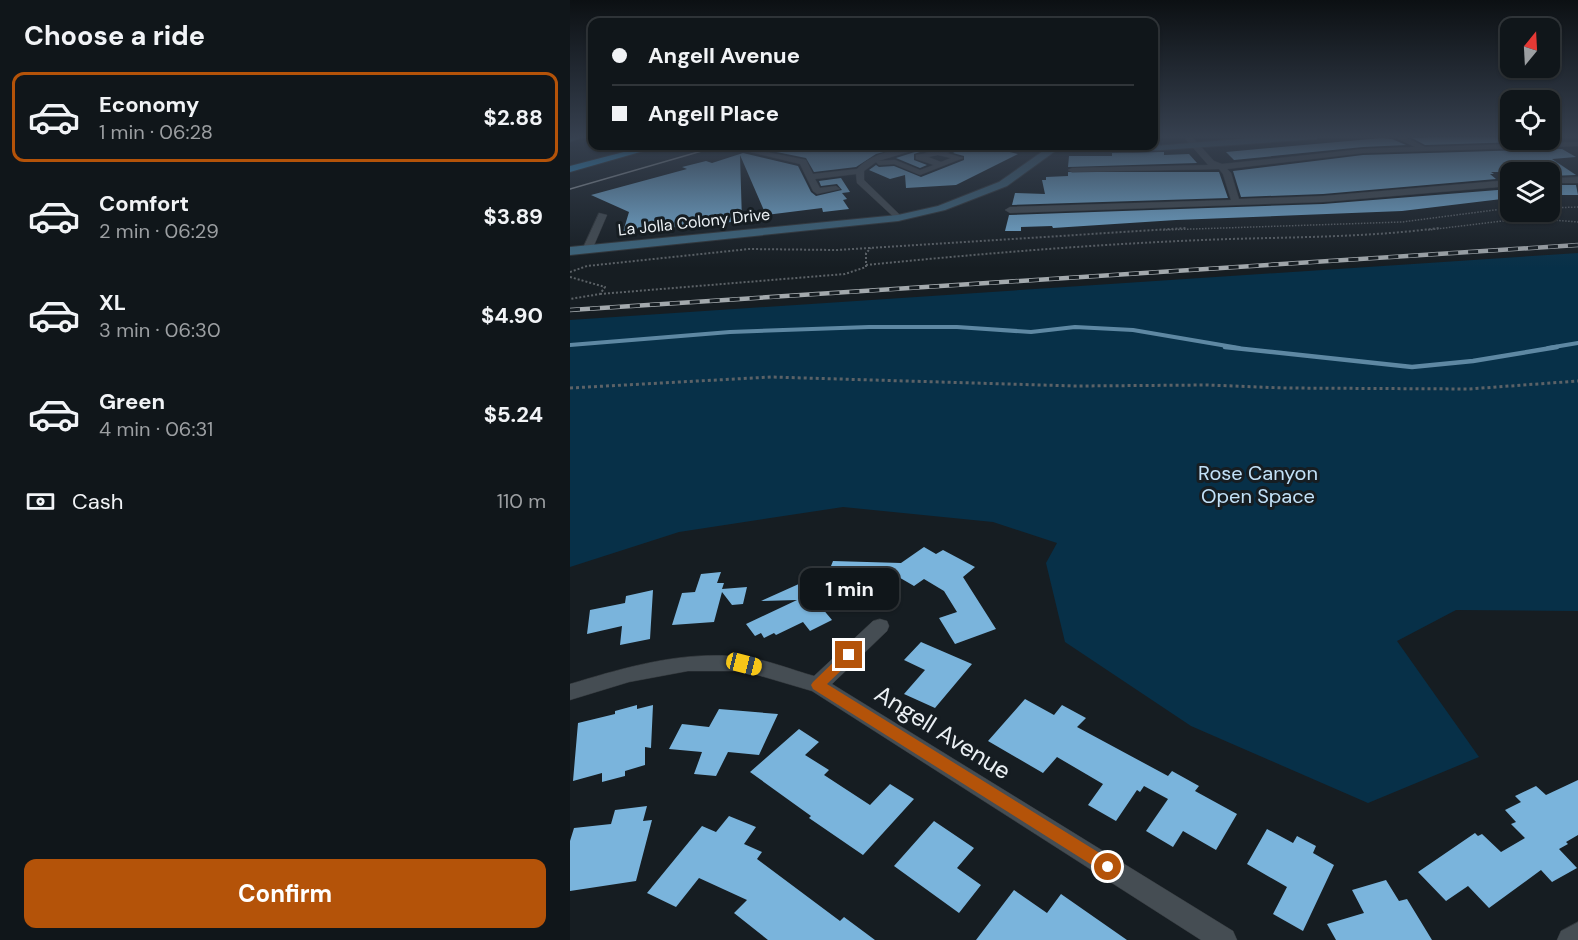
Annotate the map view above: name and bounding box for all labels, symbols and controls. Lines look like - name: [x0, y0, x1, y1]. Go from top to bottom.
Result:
- text: Choose a ride: [24, 18, 205, 53]
- north arrow: [1500, 18, 1560, 78]
- map controls: [1500, 18, 1560, 222]
- text: Angell Avenue: [648, 41, 800, 70]
- icon: car: [27, 90, 81, 144]
- text: Economy: [99, 90, 199, 119]
- button: locate: [1500, 90, 1560, 150]
- text: Angell Place: [648, 99, 779, 128]
- text: $2.88: [484, 103, 543, 132]
- text: 1 min · 06:28: [99, 119, 213, 145]
- button: layers: [1500, 162, 1560, 222]
- icon: car: [27, 189, 81, 243]
- text: Comfort: [99, 189, 189, 218]
- text: $3.89: [484, 202, 543, 231]
- street label: La Jolla Colony Drive: [617, 204, 771, 240]
- text: 2 min · 06:29: [99, 218, 219, 244]
- icon: car: [27, 288, 81, 342]
- text: XL: [99, 288, 126, 317]
- text: $4.90: [481, 301, 543, 330]
- text: 3 min · 06:30: [99, 317, 221, 343]
- icon: car: [27, 387, 81, 441]
- text: Green: [99, 387, 165, 416]
- text: $5.24: [484, 400, 543, 429]
- text: 4 min · 06:31: [99, 416, 213, 442]
- park label: Rose Canyon Open Space: [1198, 460, 1318, 509]
- icon: cash: [24, 485, 57, 518]
- text: Cash: [72, 487, 123, 516]
- text: 110 m: [497, 488, 546, 514]
- callout: 1 min: [800, 568, 898, 610]
- text: 1 min: [825, 576, 874, 602]
- route end: [835, 641, 862, 668]
- car: [724, 651, 764, 677]
- street label: Angell Avenue: [869, 678, 1017, 786]
- route start: [1094, 853, 1121, 880]
- button: Confirm: [24, 859, 546, 928]

